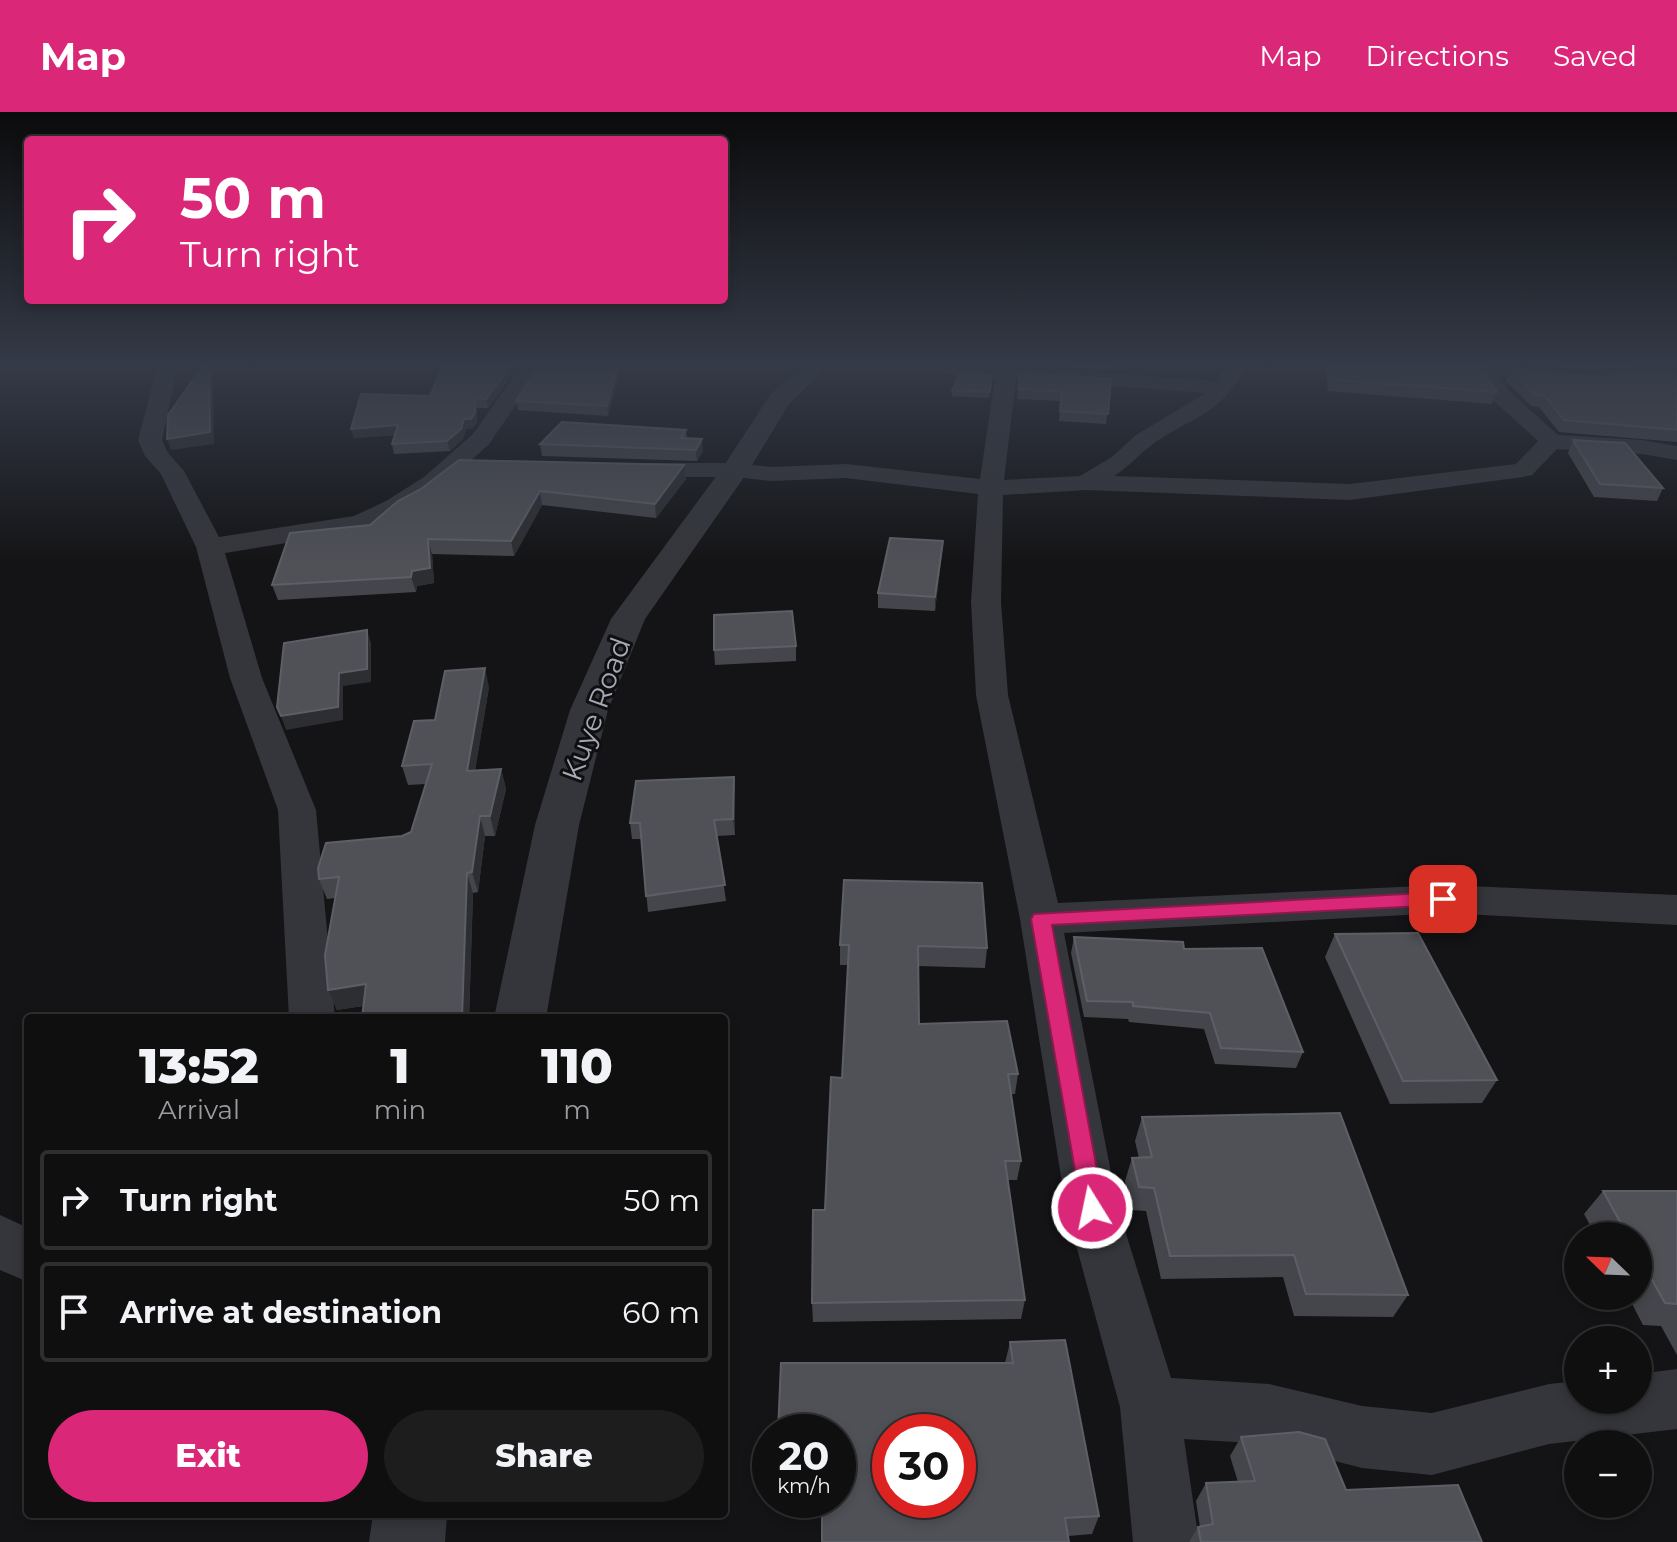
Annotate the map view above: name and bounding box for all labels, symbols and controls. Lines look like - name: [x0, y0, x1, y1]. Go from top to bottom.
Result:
- text: Map: [40, 33, 126, 80]
- text: Map: [1259, 39, 1321, 73]
- text: Directions: [1365, 39, 1509, 73]
- text: Saved: [1553, 39, 1637, 73]
- text: 50 m: [180, 164, 326, 232]
- icon: right: [48, 168, 152, 272]
- text: Turn right: [180, 232, 360, 276]
- street label: Kuye Road: [554, 633, 638, 785]
- pin: [1409, 865, 1477, 933]
- icon: arrive: [1421, 877, 1465, 921]
- text: 13:52: [139, 1037, 259, 1095]
- text: 1: [390, 1037, 410, 1095]
- text: 110: [541, 1037, 613, 1095]
- text: Arrival: [158, 1094, 240, 1126]
- text: min: [374, 1094, 426, 1126]
- text: m: [563, 1094, 591, 1126]
- position arrow: [1050, 1166, 1134, 1250]
- icon: right: [52, 1178, 96, 1222]
- text: Turn right: [120, 1182, 277, 1219]
- text: 50 m: [623, 1182, 700, 1219]
- north arrow: [1564, 1222, 1652, 1310]
- map controls: [1564, 1222, 1652, 1518]
- icon: arrive: [52, 1290, 96, 1334]
- text: Arrive at destination: [120, 1294, 442, 1331]
- text: 60 m: [622, 1294, 700, 1331]
- button: +: [1564, 1326, 1652, 1414]
- button: Exit: [48, 1410, 368, 1502]
- button: Share: [384, 1410, 704, 1502]
- speed limit sign: 30: [872, 1414, 976, 1518]
- button: −: [1564, 1430, 1652, 1518]
- text: 20: [779, 1431, 829, 1480]
- text: km/h: [777, 1474, 831, 1498]

